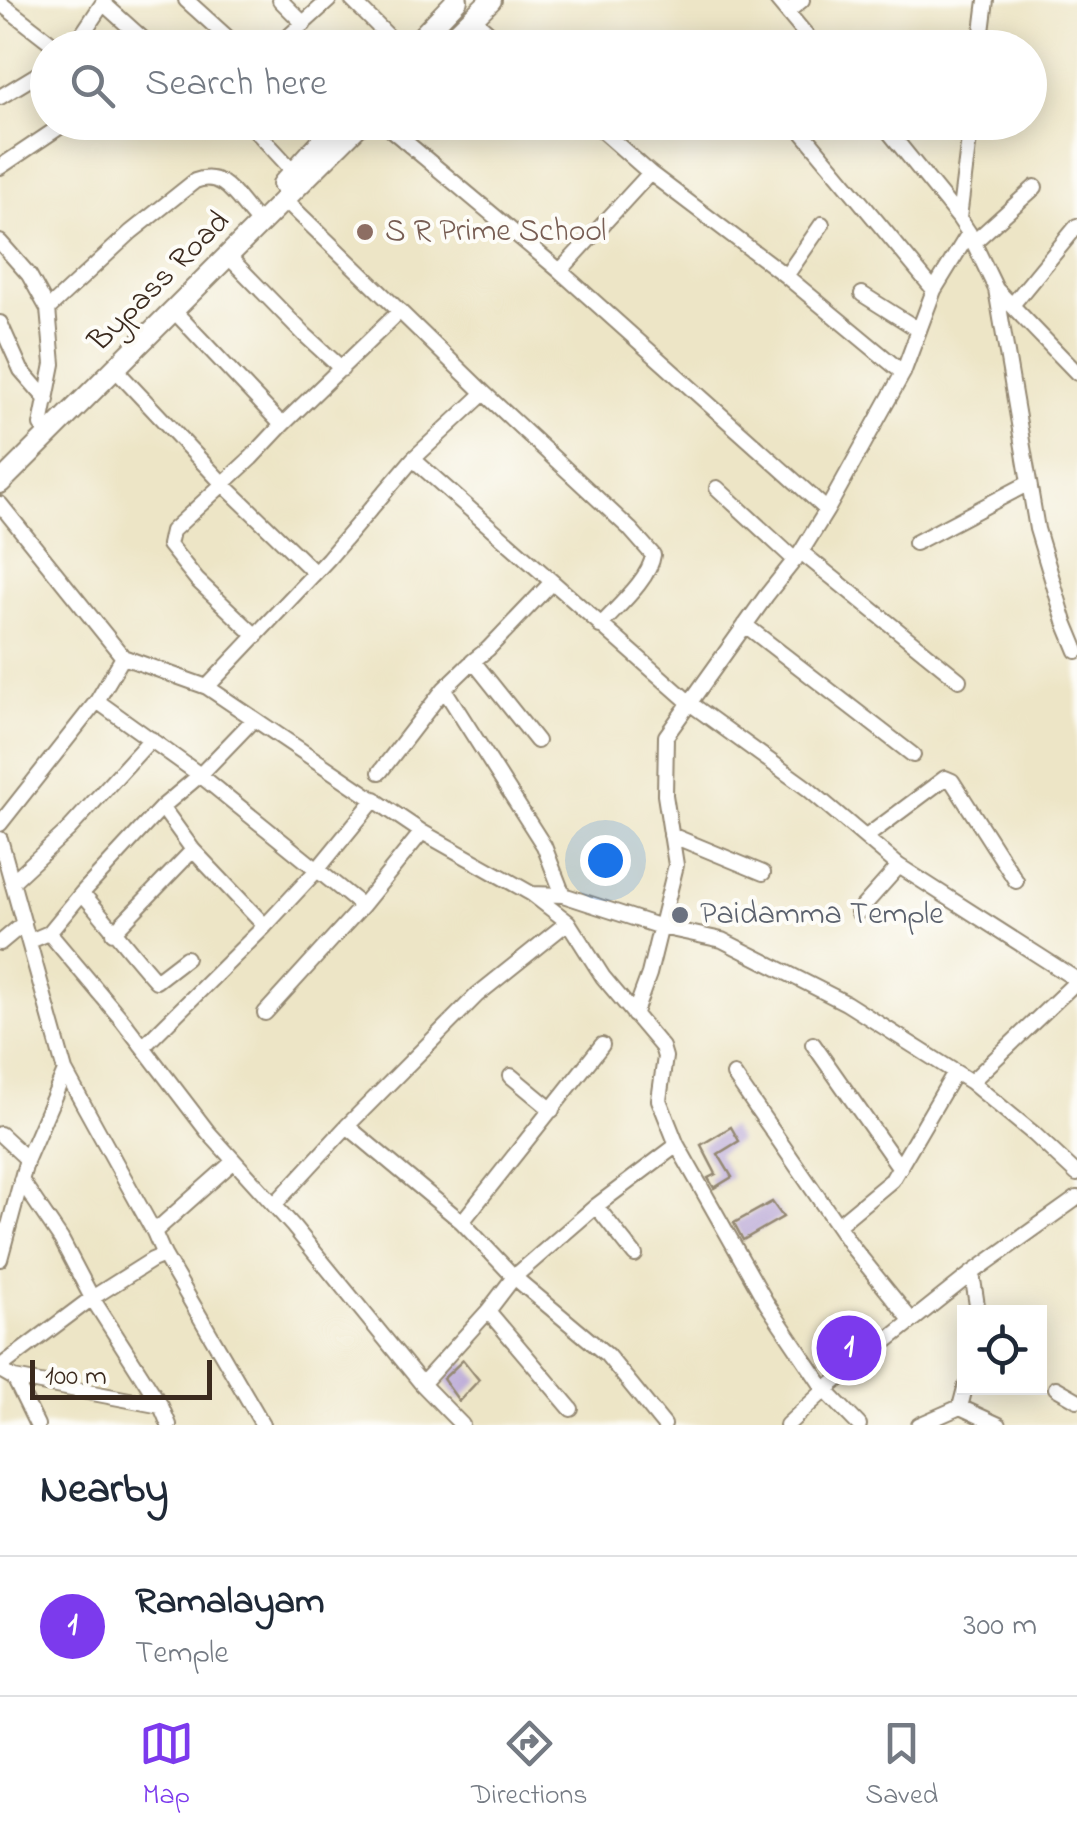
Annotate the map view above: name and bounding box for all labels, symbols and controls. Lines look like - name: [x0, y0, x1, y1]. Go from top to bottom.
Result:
- search box: [30, 30, 1047, 140]
- text: Search here: [145, 57, 327, 113]
- icon: search: [65, 58, 120, 113]
- street label: Bypass Road: [78, 200, 242, 364]
- place label: S R Prime School: [385, 209, 606, 256]
- marker: S R Prime School: [354, 221, 376, 243]
- your location: [580, 835, 631, 886]
- place label: Paidamma Temple: [700, 892, 944, 939]
- marker: Paidamma Temple: [669, 904, 691, 926]
- map controls: [957, 1305, 1047, 1395]
- button: locate: [957, 1305, 1047, 1395]
- pin: 1: [816, 1310, 882, 1386]
- scale bar: [30, 1355, 212, 1400]
- text: 100 m: [45, 1357, 107, 1398]
- text: Nearby: [40, 1460, 168, 1521]
- text: Ramalayam: [135, 1575, 325, 1631]
- text: 1: [67, 1603, 78, 1650]
- text: 300 m: [963, 1603, 1037, 1650]
- text: Temple: [135, 1631, 229, 1678]
- tab: Map: [139, 1716, 194, 1817]
- tab: Directions: [471, 1716, 588, 1817]
- tab: Saved: [865, 1716, 938, 1817]

